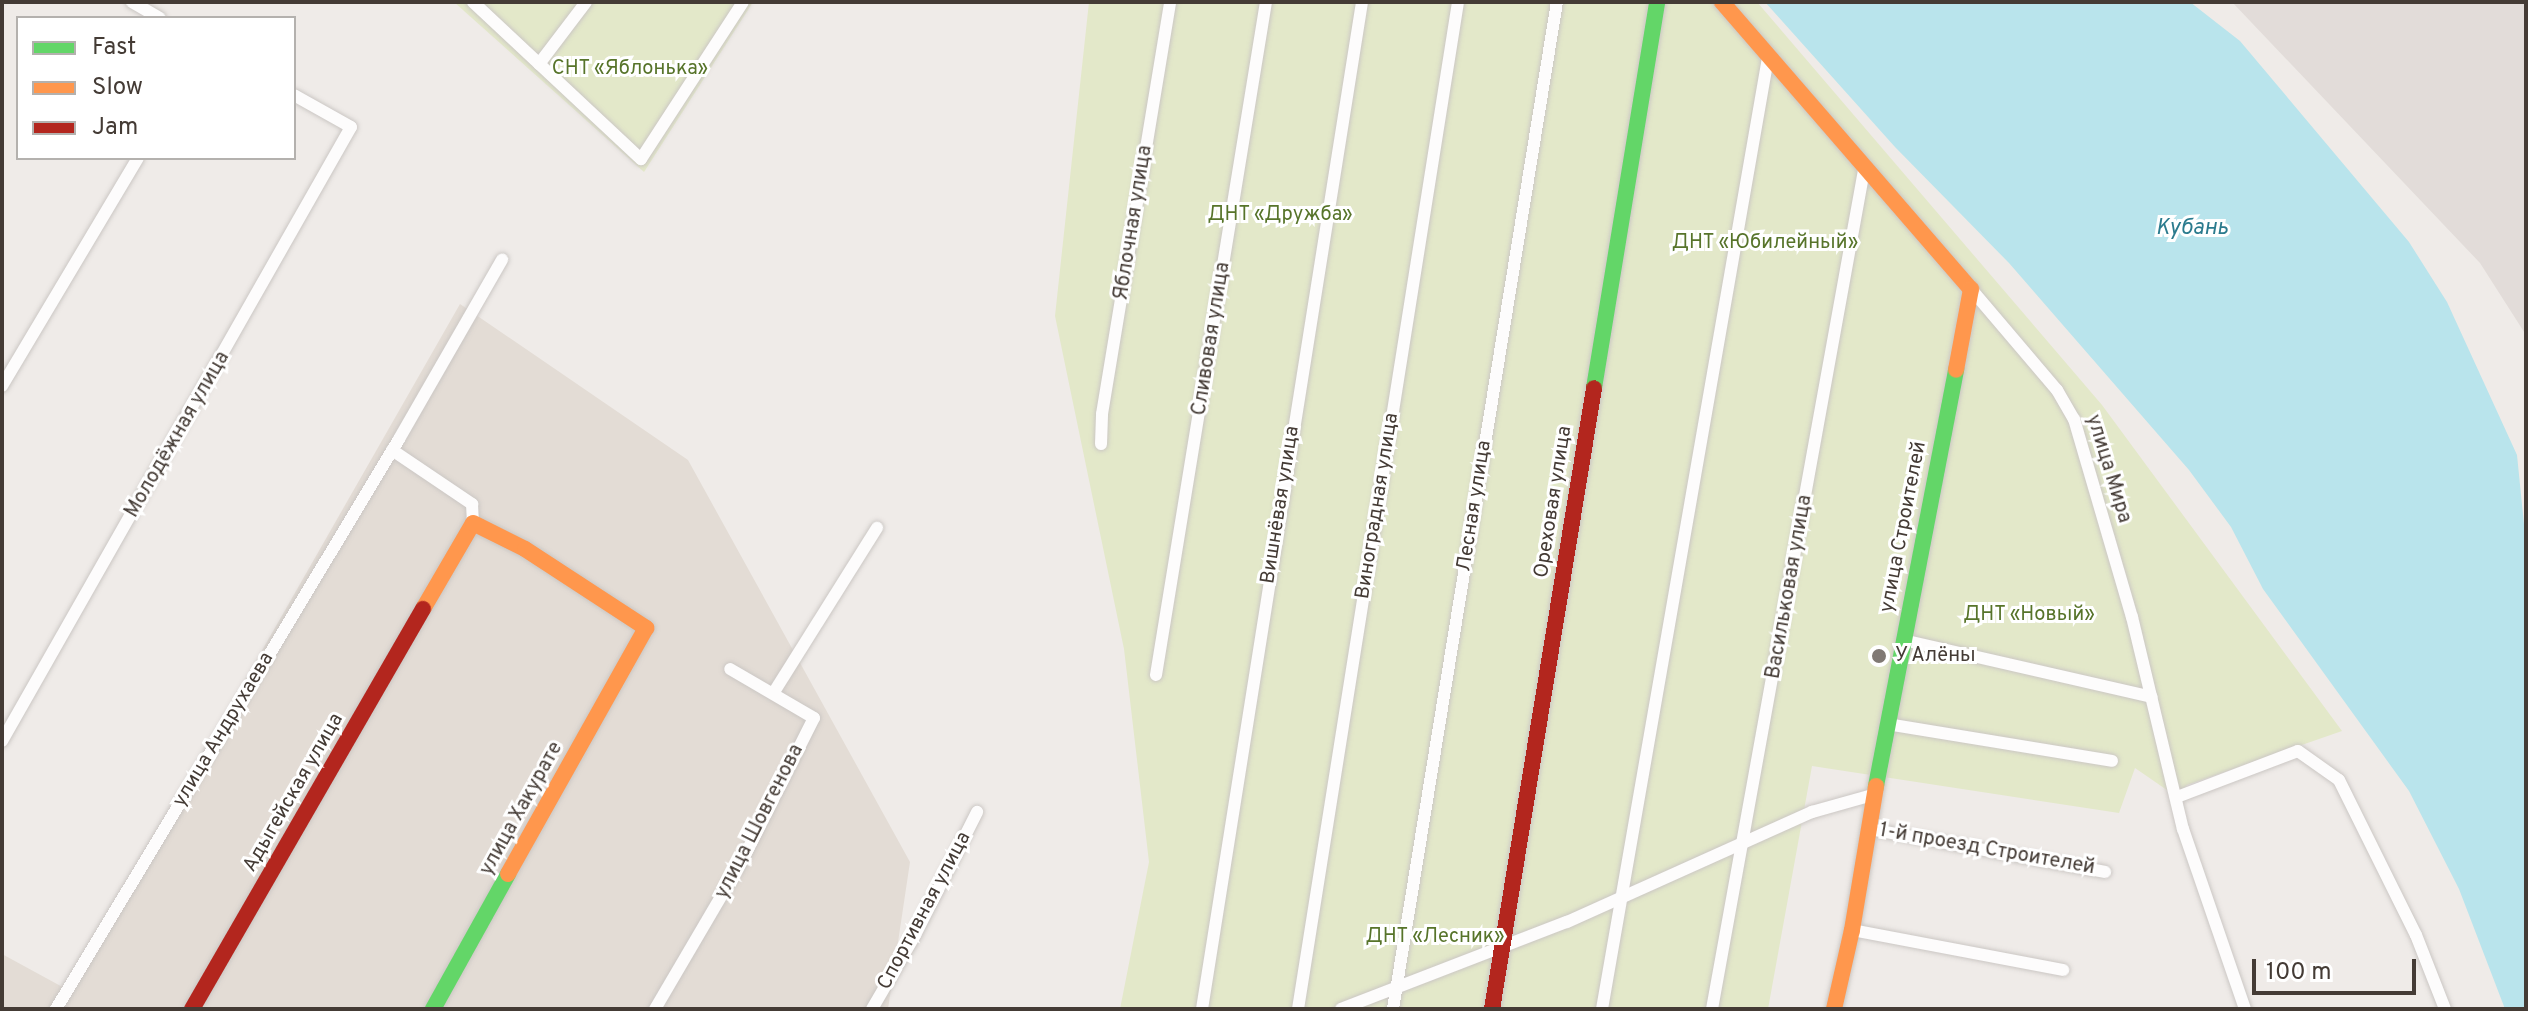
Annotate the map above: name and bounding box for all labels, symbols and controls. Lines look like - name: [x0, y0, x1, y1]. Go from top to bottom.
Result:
- legend: [16, 16, 296, 160]
- text: Fast: [92, 33, 136, 63]
- park label: СНТ «Яблонька»: [551, 57, 709, 81]
- text: Slow: [92, 73, 143, 103]
- text: Jam: [92, 113, 138, 143]
- street label: Яблочная улица: [1110, 144, 1158, 302]
- park label: ДНТ «Дружба»: [1207, 203, 1353, 227]
- water label: Кубань: [2156, 216, 2228, 242]
- park label: ДНТ «Юбилейный»: [1671, 231, 1859, 255]
- street label: Сливовая улица: [1188, 261, 1236, 417]
- street label: Молодёжная улица: [121, 348, 235, 522]
- street label: Виноградная улица: [1351, 411, 1405, 601]
- street label: улица Мира: [2080, 412, 2136, 526]
- street label: Вишнёвая улица: [1257, 424, 1305, 586]
- street label: Ореховая улица: [1530, 424, 1578, 580]
- street label: Лесная улица: [1453, 439, 1497, 573]
- street label: улица Строителей: [1876, 439, 1932, 615]
- street label: Васильковая улица: [1762, 493, 1818, 681]
- park label: ДНТ «Новый»: [1963, 603, 2095, 627]
- place label: У Алёны: [1895, 644, 1977, 668]
- marker: У Алёны: [1870, 647, 1888, 665]
- street label: улица Андрухаева: [168, 648, 280, 812]
- street label: Адыгейская улица: [239, 709, 349, 877]
- street label: улица Хакурате: [475, 738, 569, 880]
- street label: улица Шовгенова: [711, 741, 809, 903]
- street label: 1-й проезд Строителей: [1877, 819, 2097, 881]
- street label: Спортивная улица: [873, 828, 977, 994]
- park label: ДНТ «Лесник»: [1365, 925, 1505, 949]
- scale bar: [2256, 943, 2420, 993]
- text: 100 m: [2266, 958, 2332, 988]

